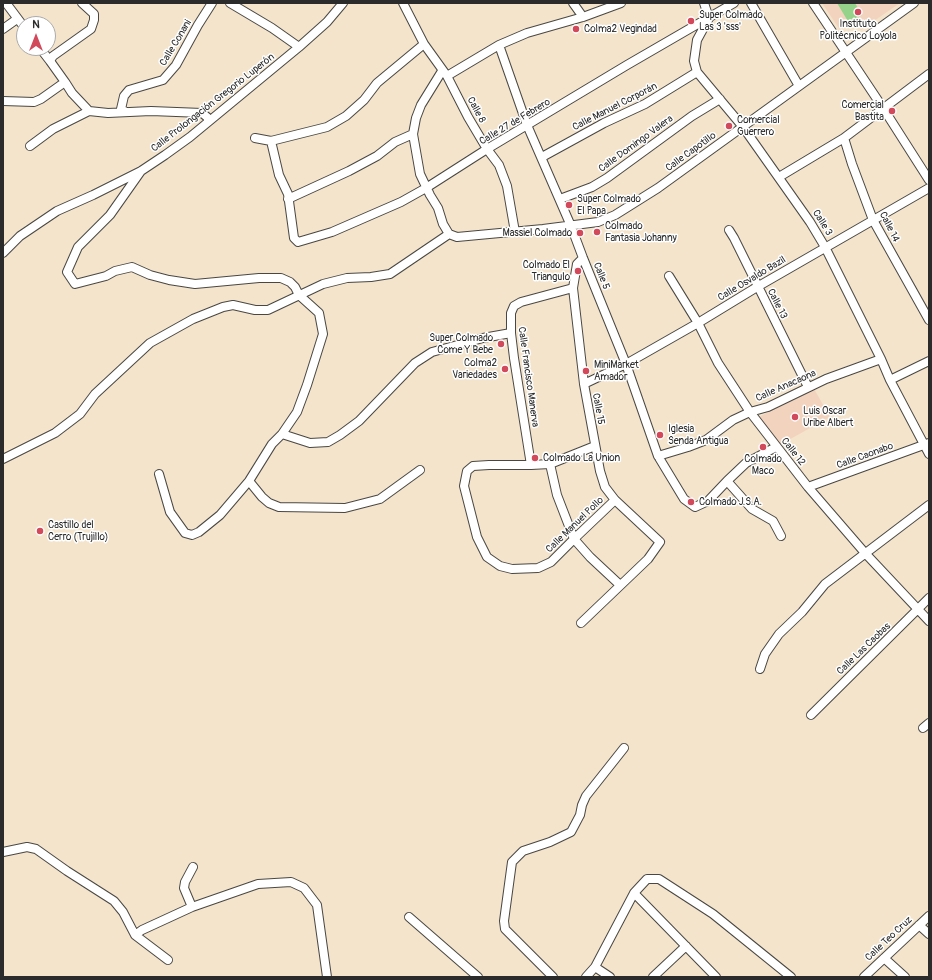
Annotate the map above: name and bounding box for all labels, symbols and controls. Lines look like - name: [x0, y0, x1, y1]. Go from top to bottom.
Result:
- marker: Instituto Politécnico Loyola: [853, 7, 863, 17]
- place label: Super Colmado Las 3 'sss': [699, 9, 763, 32]
- north arrow: [16, 16, 56, 56]
- marker: Super Colmado Las 3 'sss': [686, 16, 696, 26]
- text: N: [32, 18, 40, 31]
- street label: Calle Conani: [158, 18, 194, 68]
- place label: Instituto Politécnico Loyola: [819, 18, 897, 42]
- place label: Colma2 Vegindad: [584, 23, 657, 35]
- marker: Colma2 Vegindad: [571, 24, 581, 34]
- street label: Calle Prolongación Gregorio Luperón: [149, 51, 277, 155]
- street label: Calle Manuel Corporán: [571, 80, 659, 134]
- street label: Calle 8: [464, 95, 488, 125]
- street label: Calle 27 de Febrero: [477, 96, 553, 148]
- place label: Comercial Bastita: [841, 99, 884, 122]
- marker: Comercial Bastita: [887, 106, 897, 116]
- street label: Calle Domingo Valera: [596, 113, 676, 175]
- place label: Comercial Guerrero: [737, 114, 780, 138]
- marker: Comercial Guerrero: [724, 121, 734, 131]
- street label: Calle Capotillo: [663, 130, 719, 174]
- place label: Super Colmado El Papa: [577, 193, 641, 216]
- marker: Super Colmado El Papa: [564, 200, 574, 210]
- street label: Calle 3: [809, 208, 835, 238]
- street label: Calle 14: [876, 210, 902, 244]
- place label: Colmado Fantasia Johanny: [605, 220, 677, 244]
- place label: Massiel Colmado: [502, 227, 572, 239]
- marker: Colmado Fantasia Johanny: [592, 227, 602, 237]
- marker: Massiel Colmado: [575, 228, 585, 238]
- street label: Calle Osvaldo Bazil: [716, 254, 788, 304]
- place label: Colmado El Triangulo: [523, 259, 570, 282]
- street label: Calle 5: [590, 261, 612, 291]
- marker: Colmado El Triangulo: [573, 266, 583, 276]
- street label: Calle 13: [764, 287, 790, 321]
- street label: Calle Francisco Manerva: [515, 326, 541, 428]
- place label: Super Colmado Come Y Bebe: [429, 332, 493, 356]
- marker: Super Colmado Come Y Bebe: [496, 339, 506, 349]
- place label: Colma2 Variedades: [452, 357, 497, 380]
- place label: MiniMarket Amador: [594, 359, 639, 382]
- marker: Colma2 Variedades: [500, 364, 510, 374]
- marker: MiniMarket Amador: [581, 366, 591, 376]
- street label: Calle Anacaona: [754, 367, 818, 405]
- street label: Calle 15: [589, 392, 607, 426]
- place label: Luis Oscar Uribe Albert: [803, 405, 853, 428]
- marker: Luis Oscar Uribe Albert: [790, 412, 800, 422]
- place label: Iglesia Senda Antigua: [668, 423, 729, 446]
- marker: Iglesia Senda Antigua: [655, 430, 665, 440]
- street label: Calle 12: [778, 436, 808, 468]
- street label: Calle Caonabo: [835, 440, 895, 472]
- marker: Colmado Maco: [758, 442, 768, 452]
- place label: Colmado La Union: [543, 452, 620, 464]
- marker: Colmado La Union: [530, 453, 540, 463]
- place label: Colmado Maco: [744, 453, 782, 476]
- street label: Calle Manuel Pollo: [544, 494, 606, 556]
- place label: Colmado J.S.A.: [699, 496, 762, 508]
- marker: Colmado J.S.A.: [686, 497, 696, 507]
- place label: Castillo del Cerro (Trujillo): [48, 519, 108, 542]
- marker: Castillo del Cerro (Trujillo): [35, 526, 45, 536]
- street label: Calle Las Caobas: [835, 620, 893, 678]
- street label: Calle Teo Cruz: [863, 914, 915, 964]

